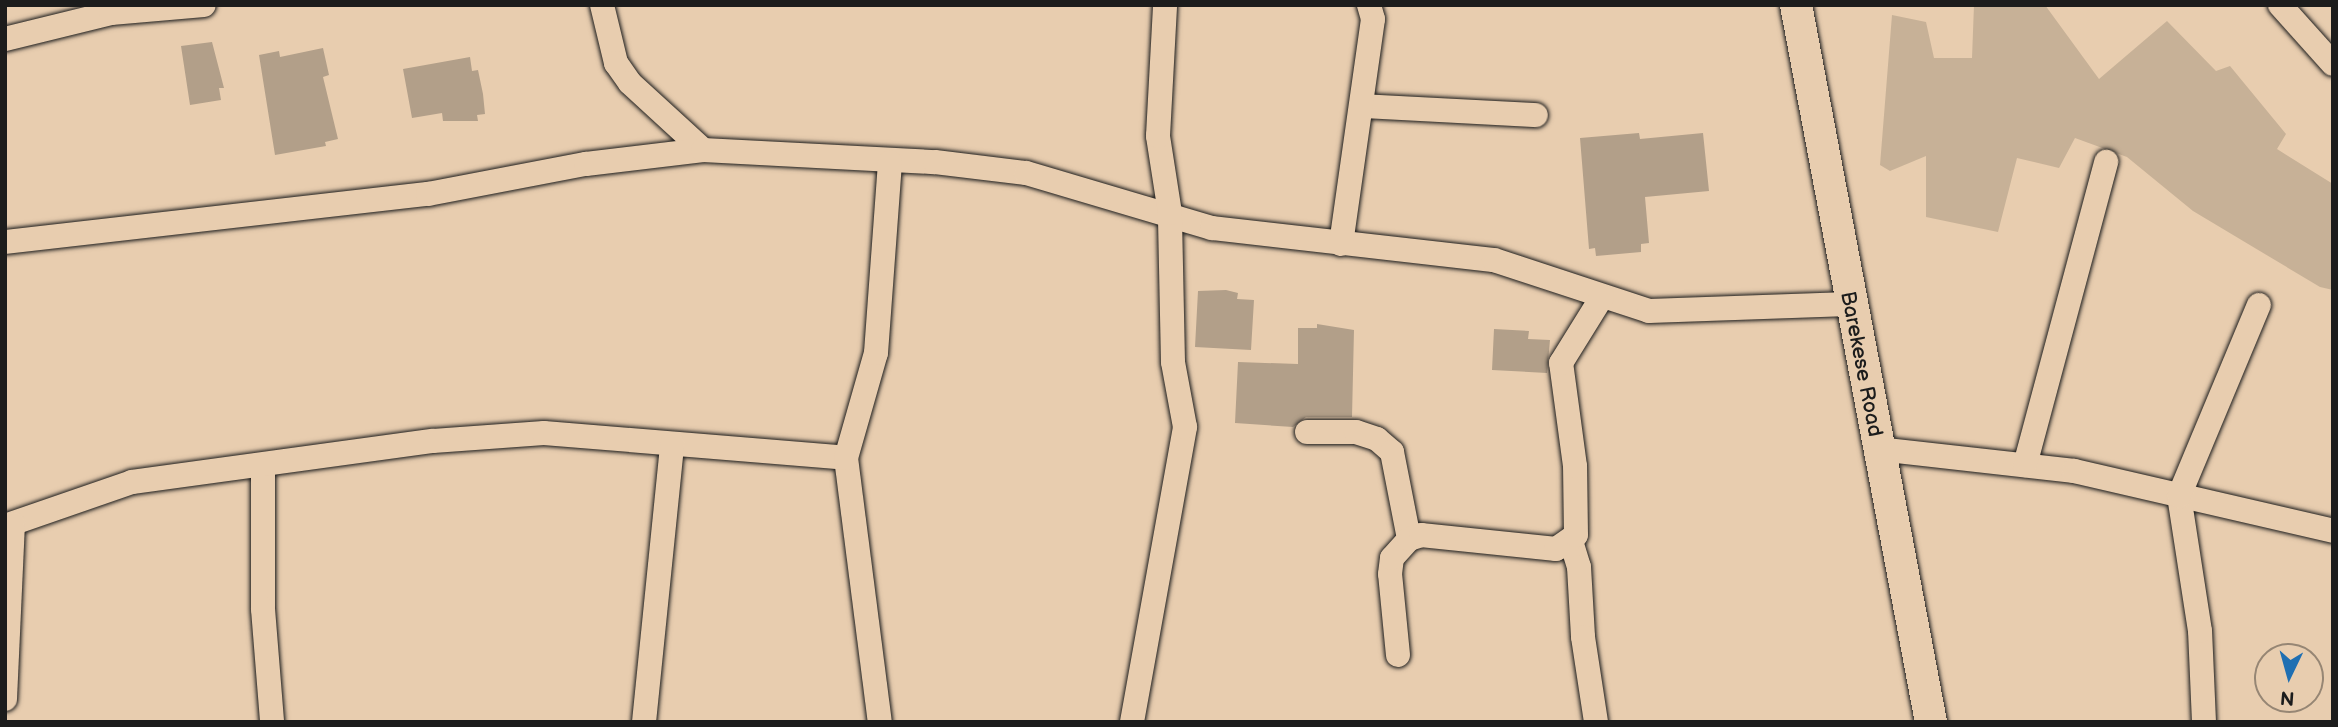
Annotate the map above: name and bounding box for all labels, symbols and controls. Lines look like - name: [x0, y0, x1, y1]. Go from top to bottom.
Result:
- street label: Barekese Road: [1835, 289, 1887, 439]
- north arrow: [2254, 643, 2324, 713]
- text: N: [2279, 685, 2295, 710]

